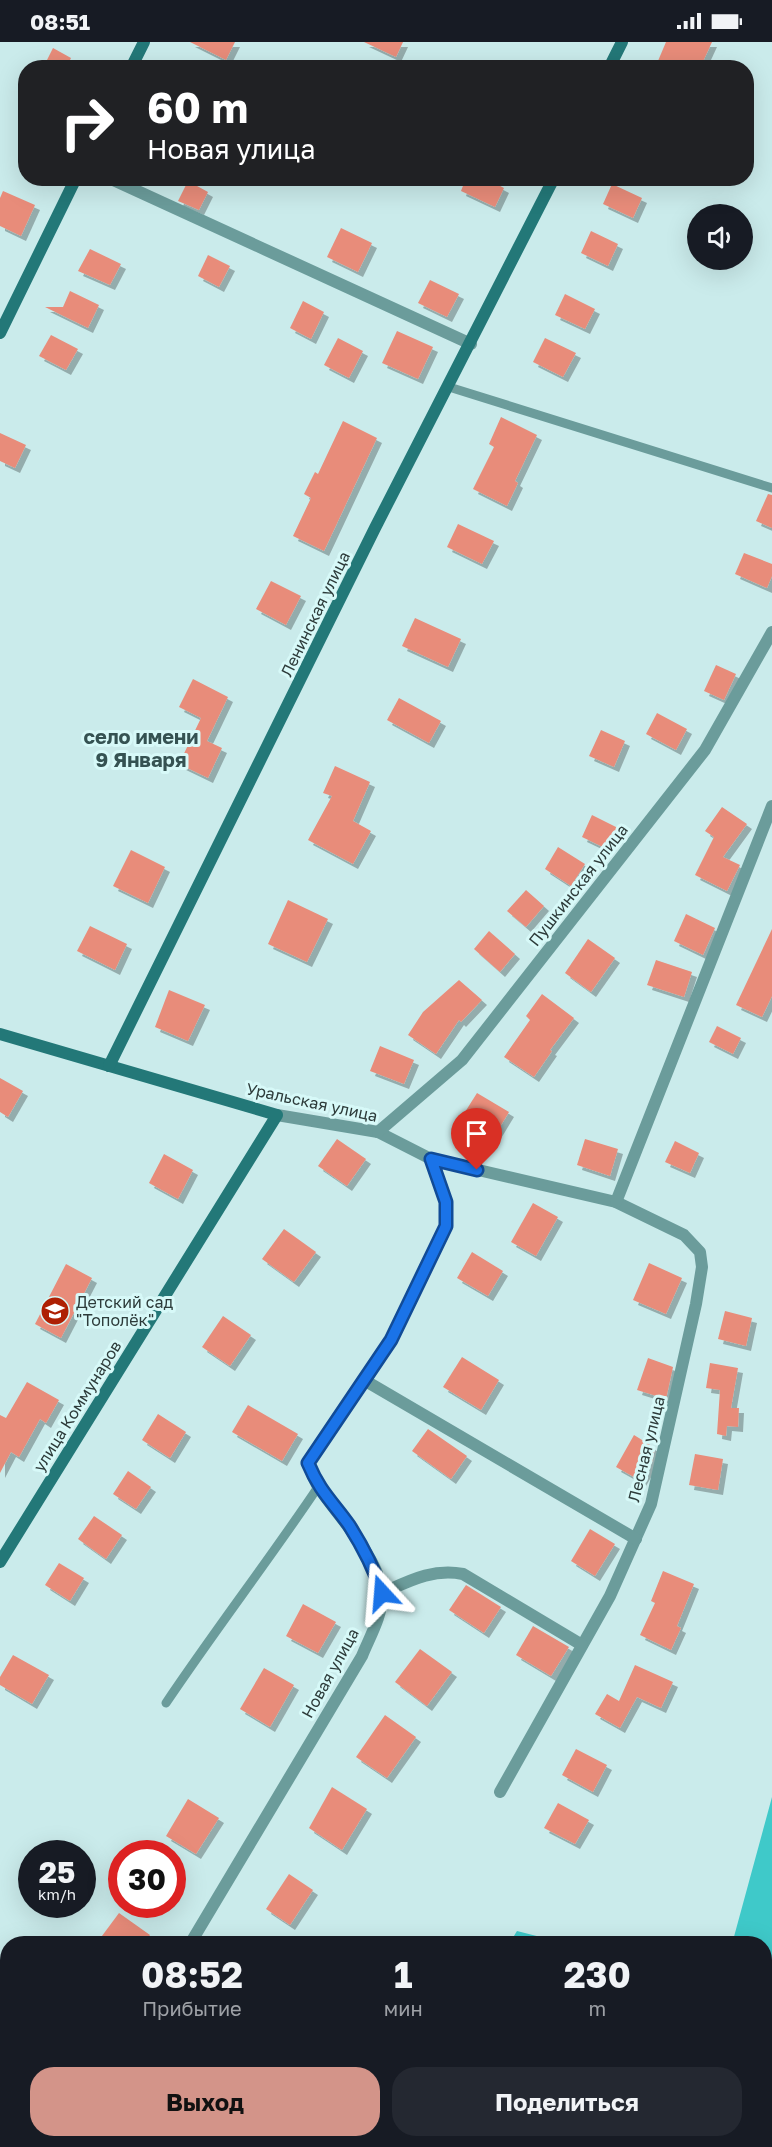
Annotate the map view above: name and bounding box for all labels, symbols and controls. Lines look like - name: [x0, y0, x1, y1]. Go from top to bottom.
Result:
- text: 08:51: [30, 8, 90, 35]
- text: 60 m: [147, 82, 248, 132]
- icon: right: [48, 84, 126, 162]
- text: Новая улица: [147, 133, 315, 165]
- map controls: [687, 204, 753, 270]
- button: sound: [687, 204, 753, 270]
- street label: Ленинская улица: [276, 548, 354, 680]
- district label: село имени 9 Января: [84, 724, 198, 771]
- street label: Пушкинская улица: [524, 820, 632, 950]
- street label: Уральская улица: [245, 1078, 379, 1126]
- pin: [451, 1108, 502, 1170]
- icon: arrive: [460, 1117, 493, 1150]
- place label: Детский сад "Тополёк": [76, 1292, 174, 1330]
- school or university icon: Детский сад "Тополёк": [39, 1295, 71, 1327]
- street label: улица Коммунаров: [29, 1337, 125, 1475]
- street label: Лесная улица: [623, 1394, 669, 1504]
- position arrow: [350, 1561, 414, 1625]
- street label: Новая улица: [297, 1624, 363, 1722]
- speed limit sign: 30: [108, 1840, 186, 1918]
- text: 25: [39, 1854, 75, 1890]
- text: km/h: [38, 1885, 76, 1903]
- text: 08:52: [141, 1953, 243, 1996]
- text: 1: [394, 1953, 413, 1996]
- text: 230: [564, 1953, 631, 1996]
- text: Прибытие: [142, 1996, 242, 2020]
- text: мин: [384, 1996, 423, 2020]
- text: m: [588, 1996, 606, 2020]
- button: Выход: [30, 2067, 380, 2136]
- button: Поделиться: [392, 2067, 742, 2136]

